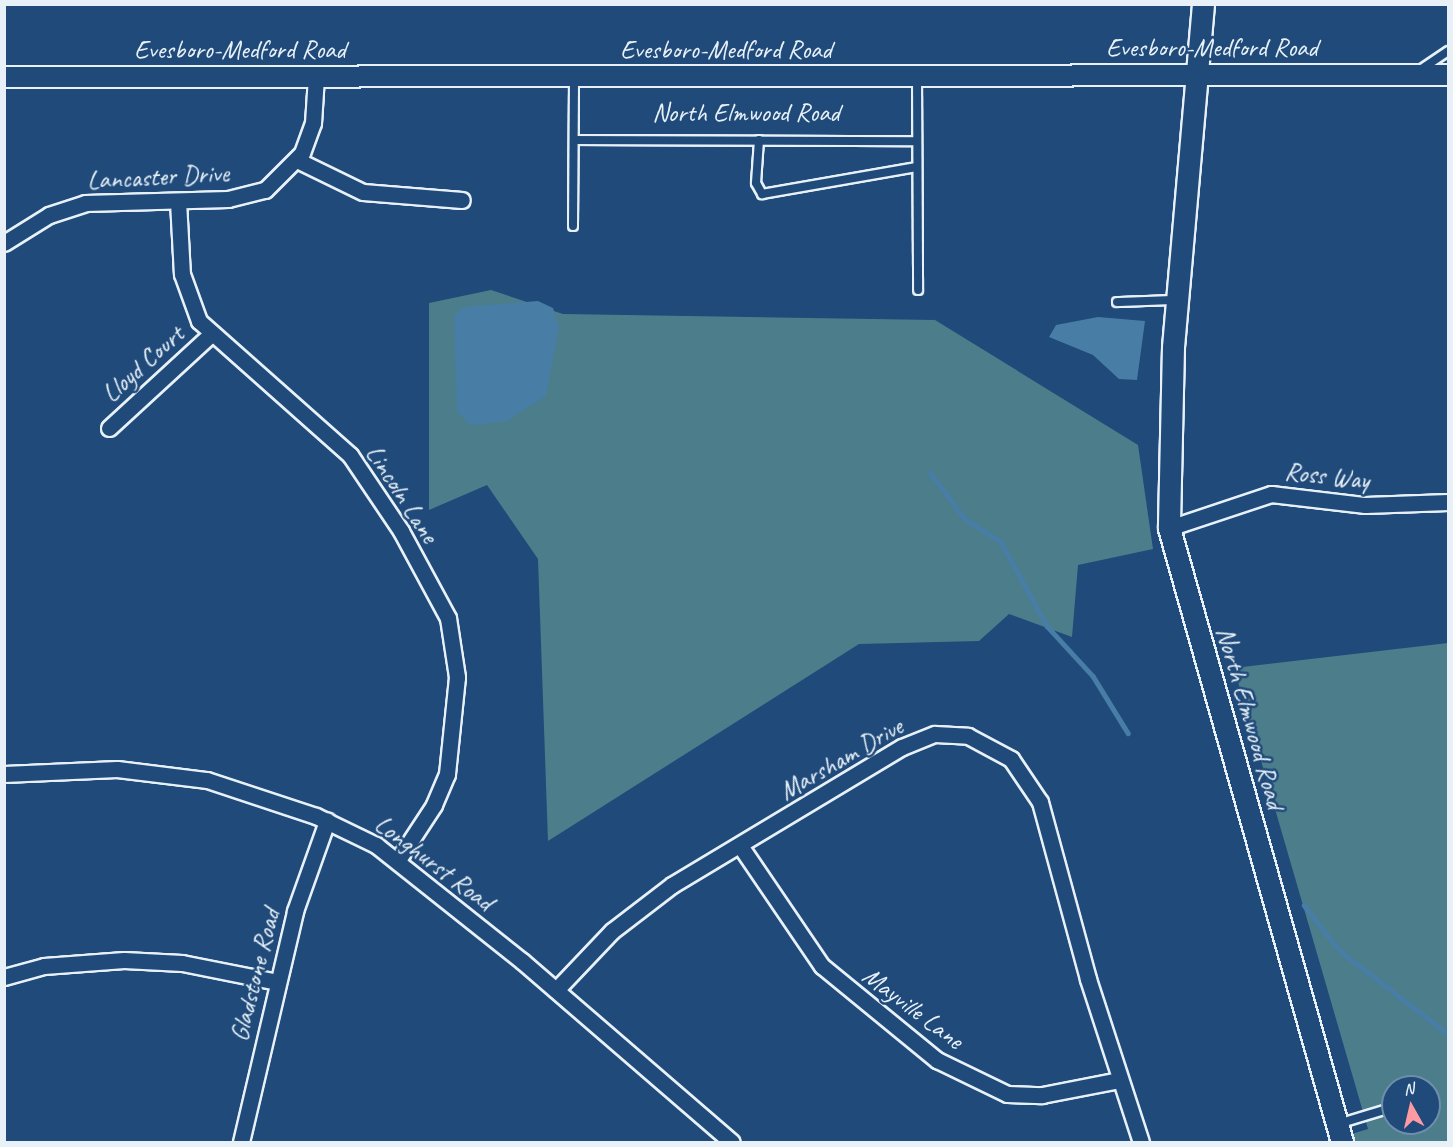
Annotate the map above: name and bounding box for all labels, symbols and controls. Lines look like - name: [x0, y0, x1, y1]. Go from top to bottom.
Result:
- street label: Evesboro-Medford Road: [1107, 32, 1317, 64]
- street label: Evesboro-Medford Road: [135, 34, 345, 66]
- street label: Evesboro-Medford Road: [621, 34, 831, 66]
- street label: North Elmwood Road: [653, 97, 839, 129]
- street label: Lancaster Drive: [86, 158, 230, 196]
- street label: Lloyd Court: [96, 319, 190, 409]
- street label: Lincoln Lane: [359, 439, 445, 549]
- street label: Ross Way: [1283, 456, 1371, 496]
- street label: North Elmwood Road: [1209, 624, 1291, 812]
- street label: Marsham Drive: [773, 711, 909, 807]
- street label: Longhurst Road: [369, 809, 499, 917]
- street label: Gladstone Road: [223, 905, 287, 1045]
- street label: Mayville Lane: [856, 960, 970, 1056]
- north arrow: [1381, 1075, 1441, 1135]
- text: N: [1402, 1079, 1415, 1100]

